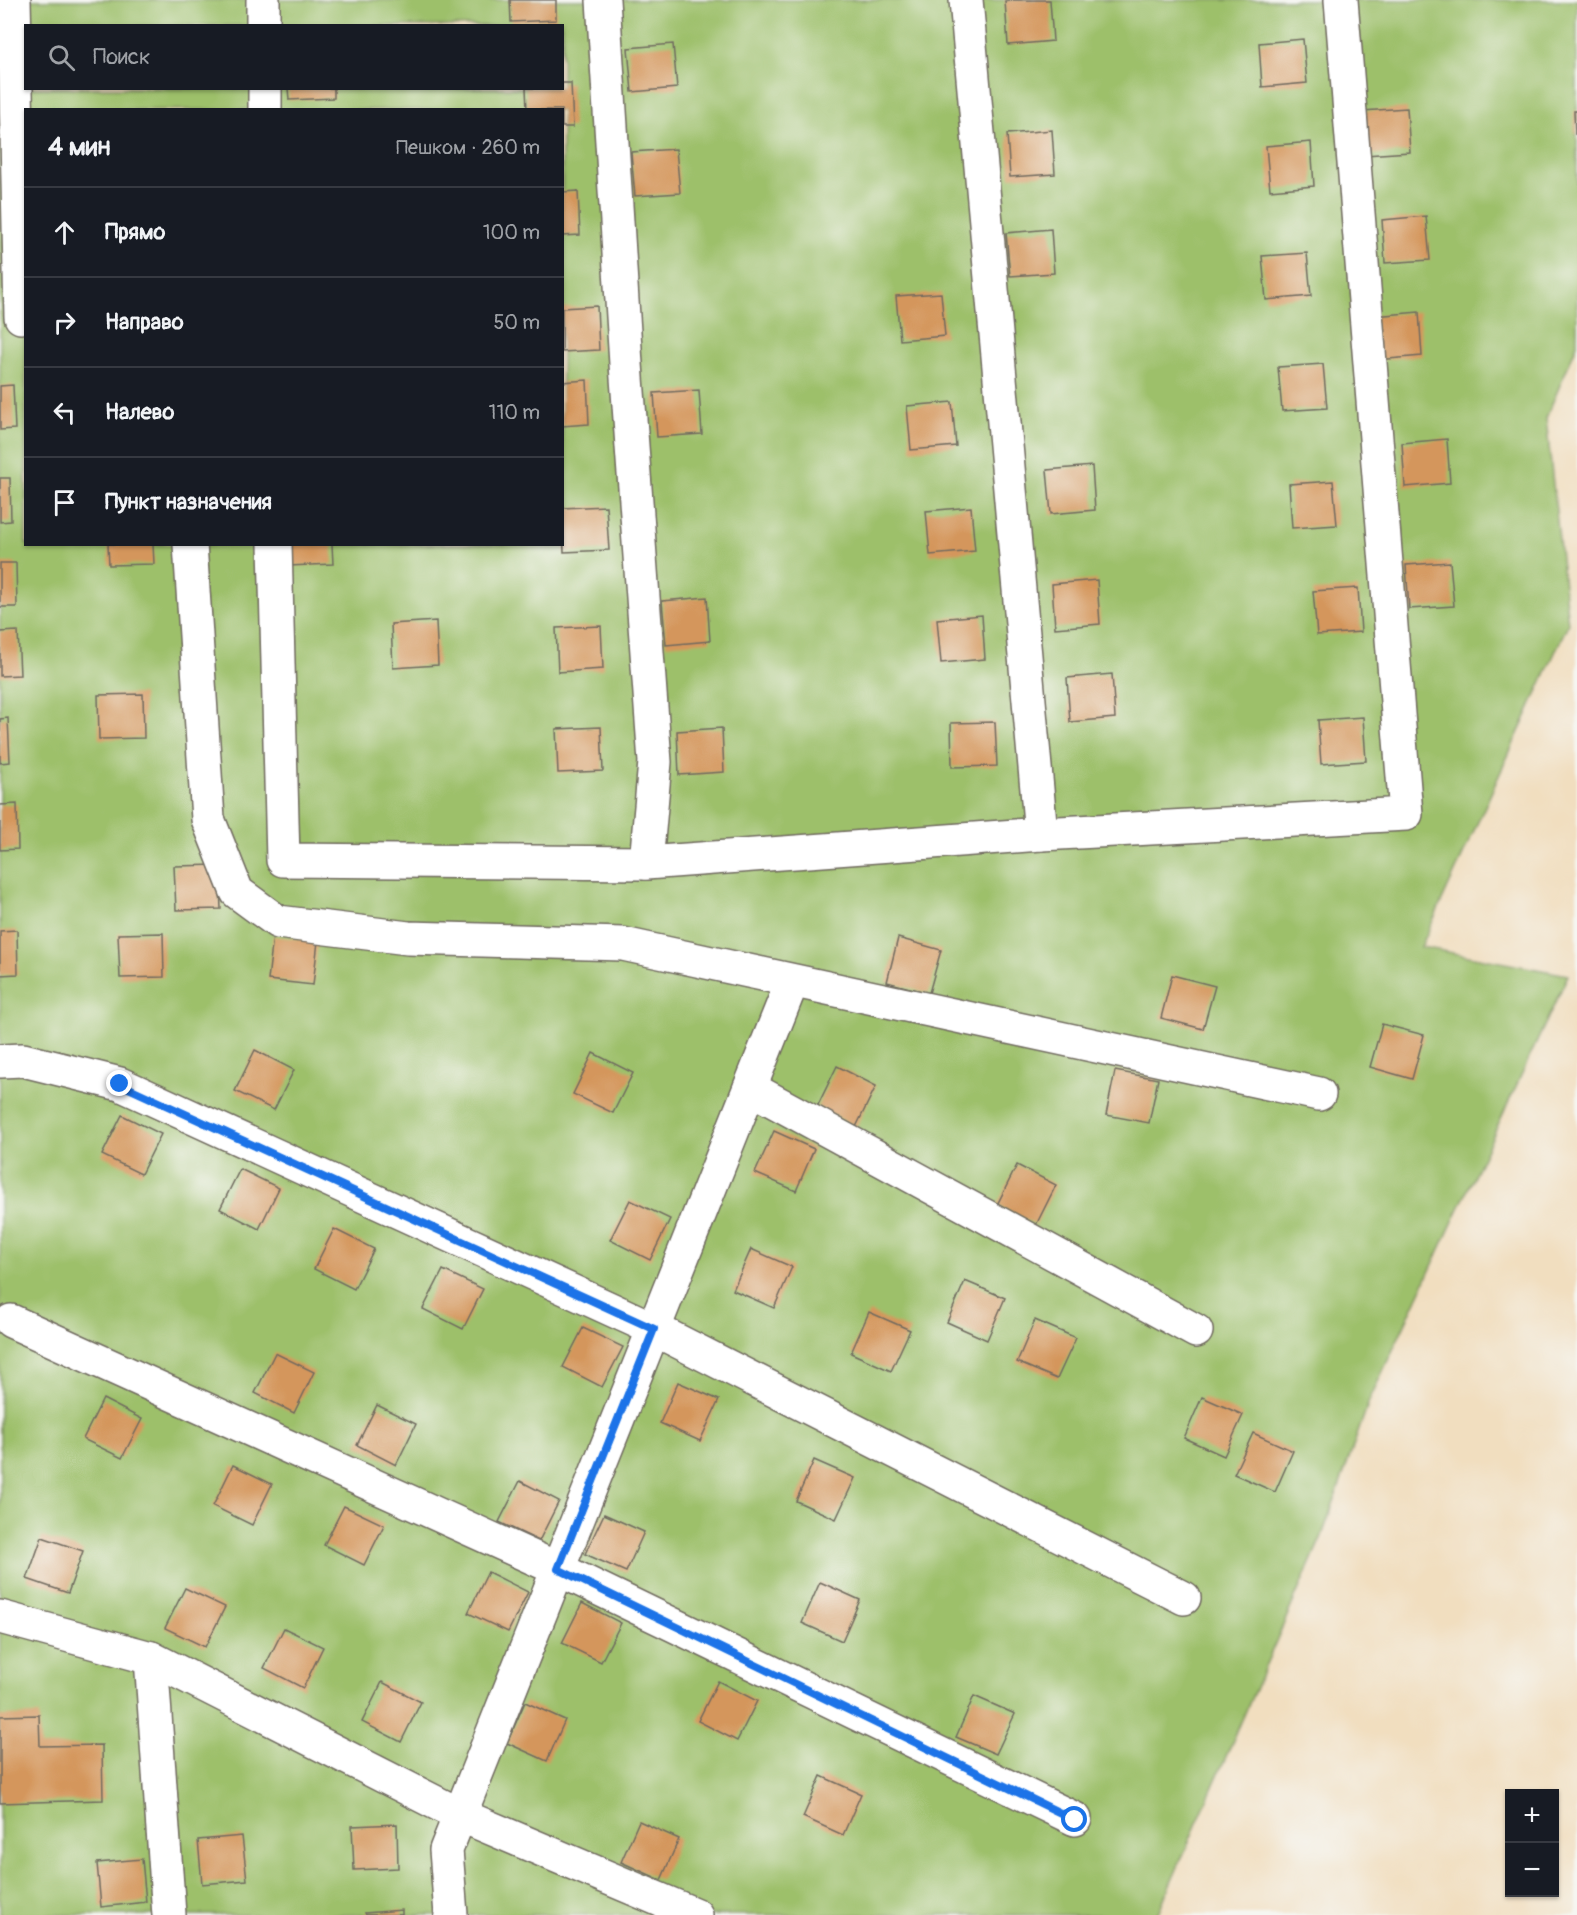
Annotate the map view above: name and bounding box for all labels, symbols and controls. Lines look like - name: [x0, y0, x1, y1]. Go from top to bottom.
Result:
- search box: [24, 24, 564, 90]
- icon: search: [45, 41, 78, 74]
- text: Поиск: [93, 43, 150, 71]
- text: 4 мин: [48, 131, 110, 163]
- text: Пешком · 260 m: [396, 135, 540, 160]
- icon: ahead: [48, 216, 81, 249]
- text: Прямо: [105, 218, 165, 246]
- text: 100 m: [483, 220, 540, 245]
- icon: right: [48, 306, 81, 339]
- text: Направо: [105, 308, 184, 336]
- text: 50 m: [493, 310, 540, 335]
- icon: left: [48, 396, 81, 429]
- text: Налево: [105, 398, 174, 426]
- text: 110 m: [489, 400, 540, 425]
- icon: arrive: [48, 486, 81, 519]
- text: Пункт назначения: [105, 488, 272, 516]
- route end: [106, 1070, 132, 1096]
- map controls: [1505, 1789, 1559, 1897]
- button: +: [1505, 1789, 1559, 1843]
- route start: [1061, 1806, 1087, 1832]
- button: −: [1505, 1843, 1559, 1897]

